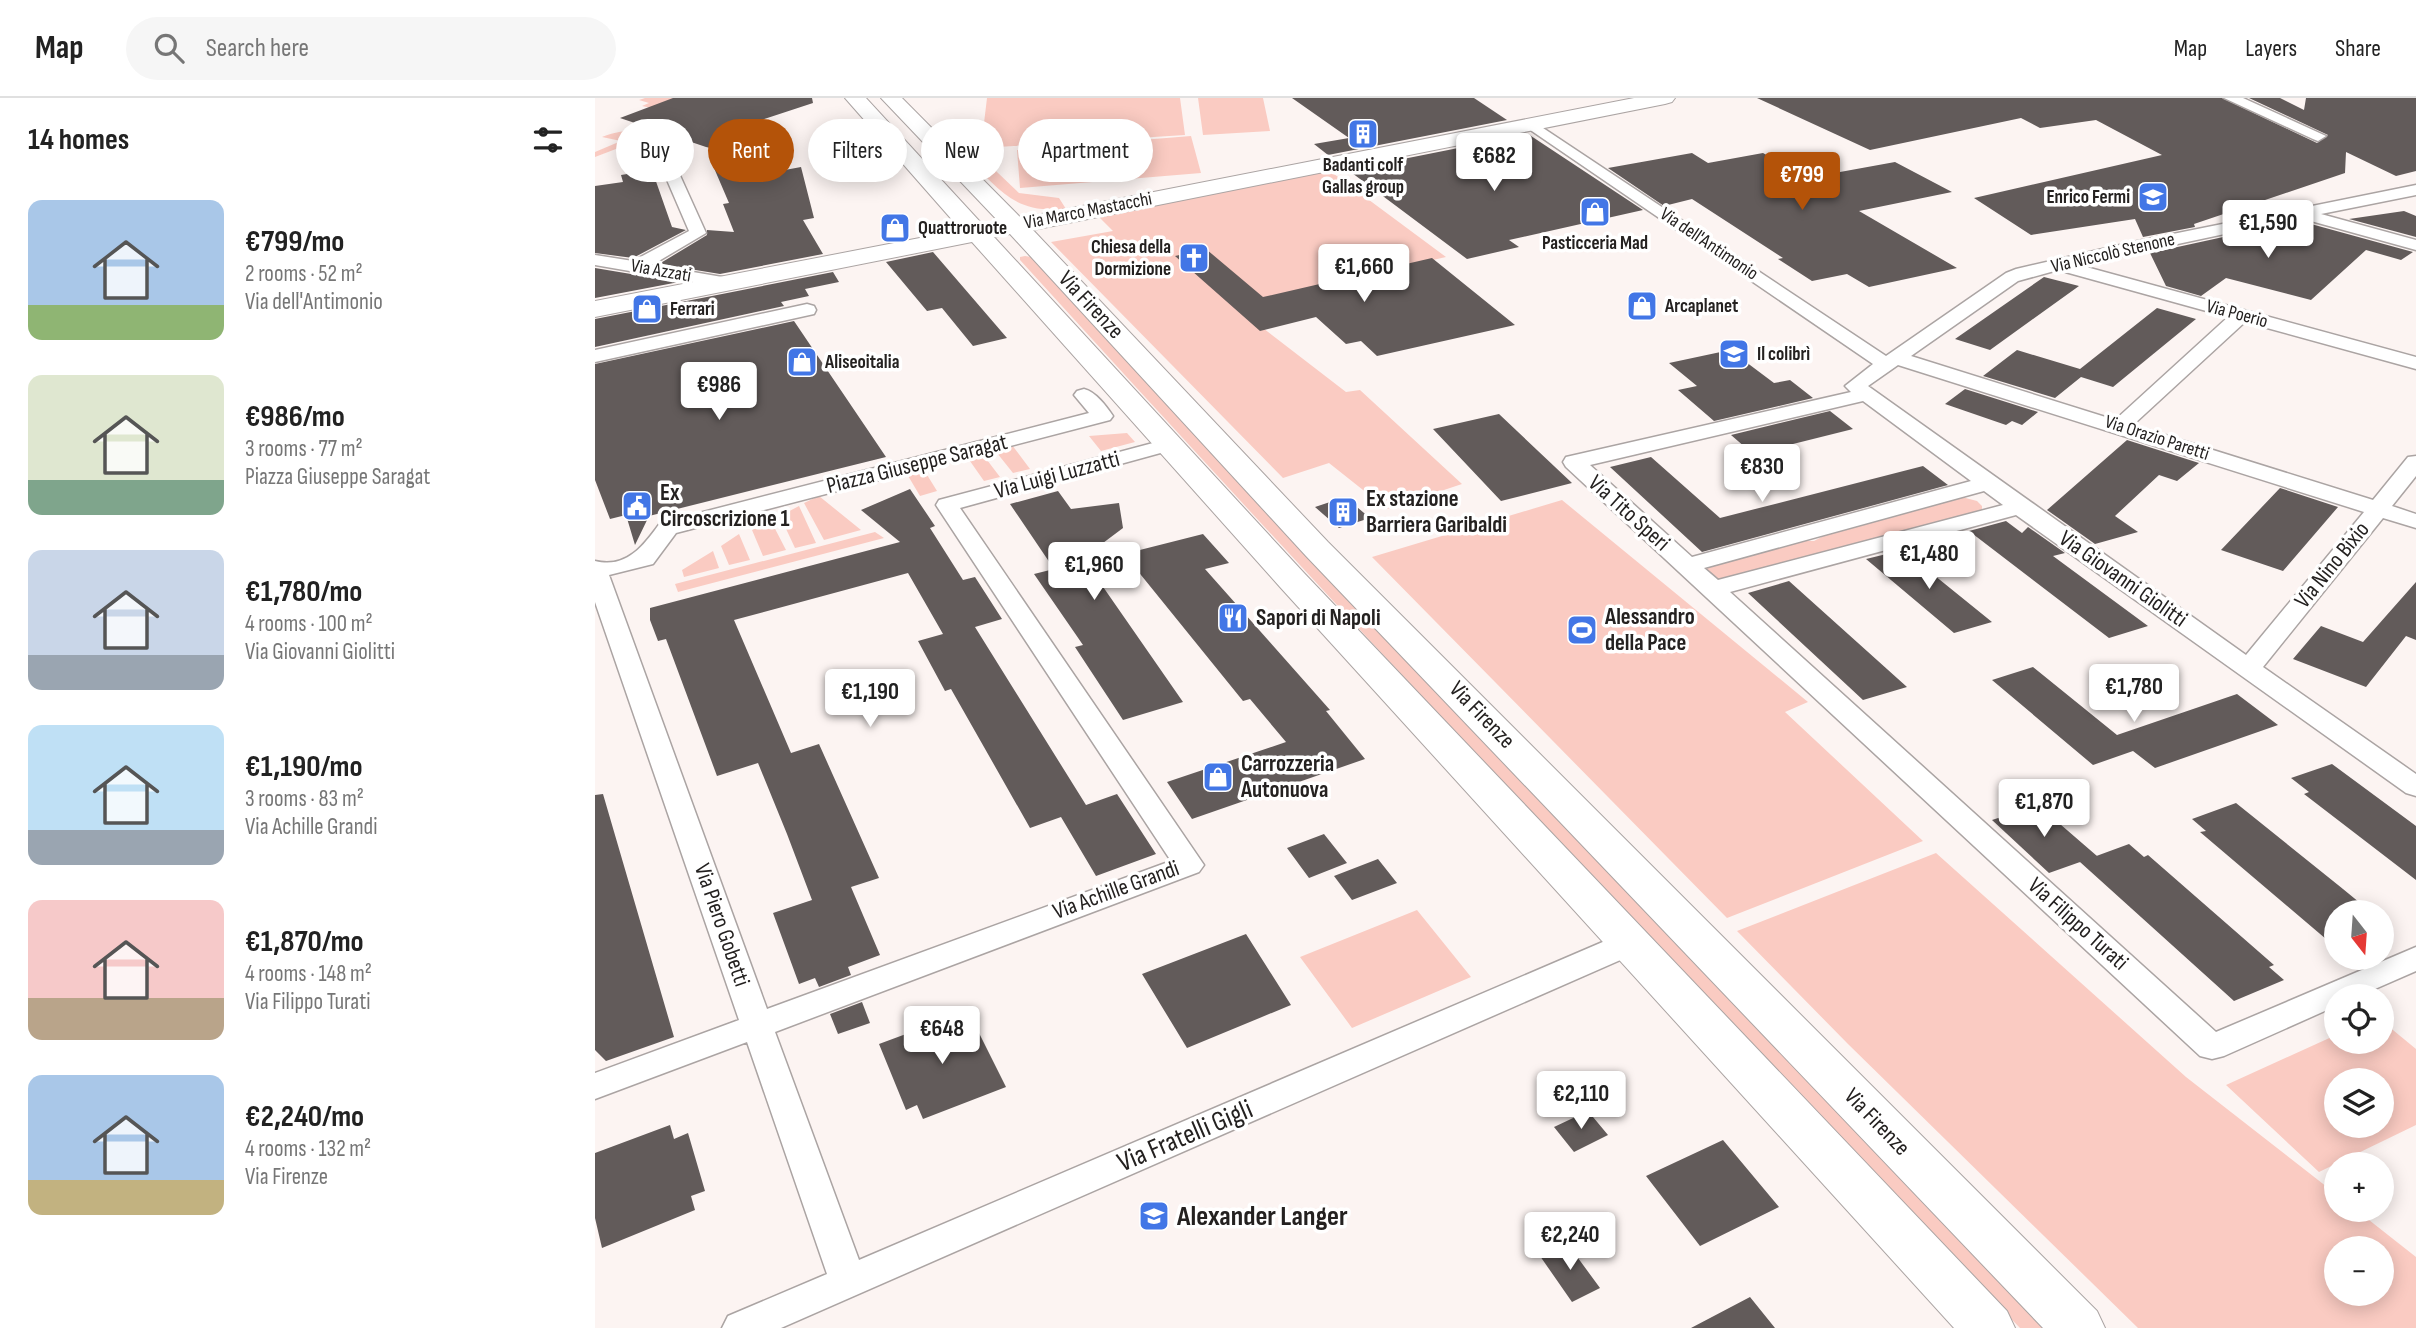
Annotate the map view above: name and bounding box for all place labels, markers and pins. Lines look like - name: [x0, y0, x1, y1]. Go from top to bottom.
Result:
- building icon: Badanti colf Gallas group: [1346, 117, 1380, 151]
- pin: €682: [1453, 134, 1535, 193]
- pin: €799: [1761, 152, 1843, 212]
- place label: Badanti colf Gallas group: [1322, 154, 1404, 199]
- school or university icon: Enrico Fermi: [2136, 180, 2170, 214]
- place label: Enrico Fermi: [2046, 186, 2130, 209]
- shop icon: Pasticceria Mad: [1578, 195, 1612, 229]
- pin: €1,590: [2211, 200, 2325, 260]
- shop icon: Quattroruote: [878, 211, 912, 245]
- place label: Quattroruote: [918, 217, 1007, 240]
- place label: Pasticceria Mad: [1542, 232, 1648, 255]
- place label: Chiesa della Dormizione: [1091, 236, 1171, 281]
- church icon: Chiesa della Dormizione: [1177, 241, 1211, 275]
- pin: €1,660: [1307, 244, 1421, 304]
- shop icon: Arcaplanet: [1625, 289, 1659, 323]
- shop icon: Ferrari: [630, 292, 664, 326]
- place label: Arcaplanet: [1664, 295, 1738, 318]
- place label: Ferrari: [670, 298, 715, 321]
- school or university icon: Il colibrì: [1717, 337, 1751, 371]
- place label: Il colibrì: [1757, 343, 1810, 366]
- shop icon: Aliseoitalia: [785, 345, 819, 379]
- place label: Aliseoitalia: [824, 351, 900, 374]
- pin: €986: [678, 362, 760, 422]
- pin: €830: [1721, 444, 1803, 504]
- place label: Ex Circoscrizione 1: [660, 479, 789, 533]
- place label: Ex stazione Barriera Garibaldi: [1366, 485, 1507, 539]
- public building icon: Ex Circoscrizione 1: [620, 489, 654, 523]
- building icon: Ex stazione Barriera Garibaldi: [1326, 495, 1360, 529]
- pin: €1,480: [1872, 532, 1986, 591]
- pin: €1,960: [1037, 542, 1151, 602]
- restaurant icon: Sapori di Napoli: [1216, 601, 1250, 635]
- place label: Alessandro della Pace: [1604, 603, 1695, 657]
- place label: Sapori di Napoli: [1256, 604, 1381, 632]
- sports icon: Alessandro della Pace: [1565, 613, 1599, 647]
- pin: €1,780: [2077, 664, 2191, 724]
- pin: €1,190: [813, 670, 927, 729]
- place label: Carrozzeria Autonuova: [1240, 750, 1334, 804]
- shop icon: Carrozzeria Autonuova: [1201, 760, 1235, 794]
- pin: €1,870: [1987, 780, 2101, 839]
- pin: €648: [901, 1006, 983, 1066]
- pin: €2,110: [1524, 1072, 1638, 1131]
- school or university icon: Alexander Langer: [1137, 1199, 1171, 1233]
- place label: Alexander Langer: [1176, 1200, 1348, 1233]
- pin: €2,240: [1513, 1212, 1627, 1272]

